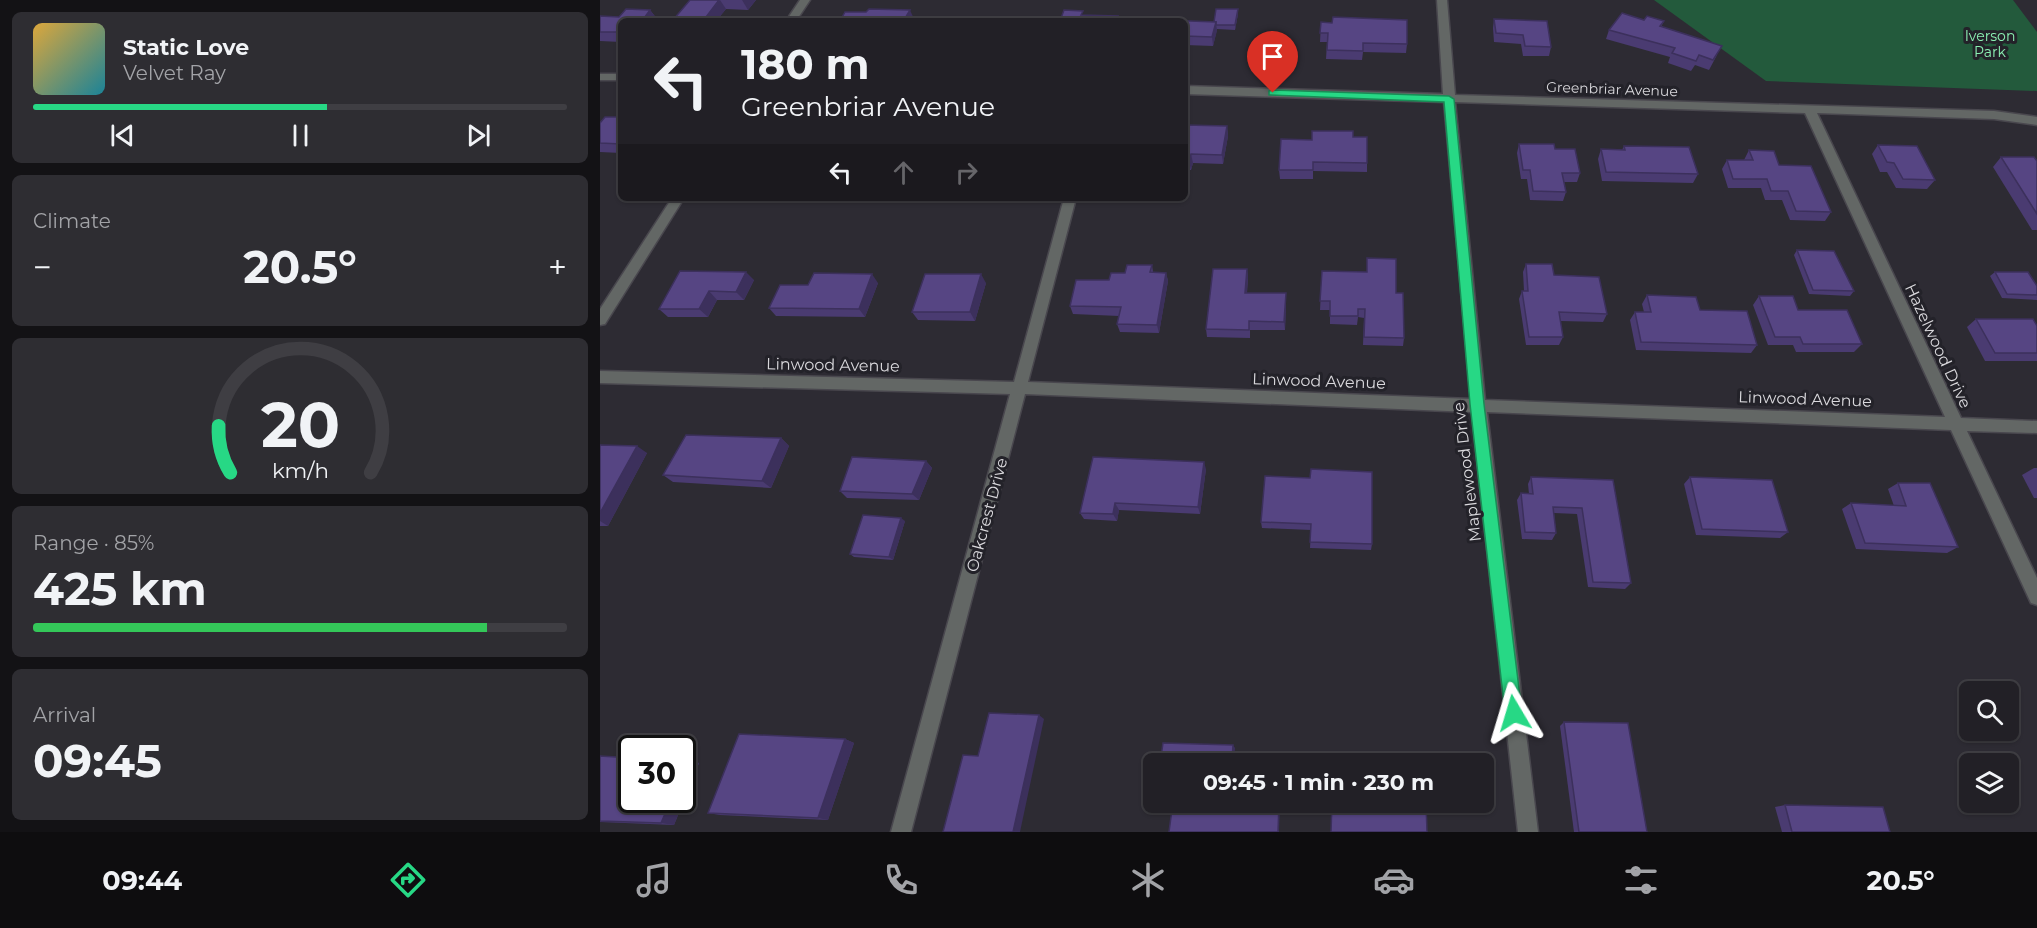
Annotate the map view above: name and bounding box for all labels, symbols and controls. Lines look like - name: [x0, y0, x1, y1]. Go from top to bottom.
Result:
- park label: Iverson Park: [1965, 27, 2015, 61]
- pin: [1247, 31, 1298, 93]
- text: Static Love: [123, 34, 249, 61]
- text: 180 m: [741, 38, 870, 90]
- icon: arrive: [1256, 40, 1289, 73]
- icon: left: [642, 42, 720, 120]
- text: Velvet Ray: [123, 61, 226, 85]
- street label: Greenbriar Avenue: [1546, 78, 1678, 100]
- text: Greenbriar Avenue: [741, 90, 995, 123]
- icon: previous: [106, 119, 139, 152]
- icon: pause: [284, 119, 317, 152]
- icon: next: [462, 119, 495, 152]
- icon: left: [824, 156, 857, 189]
- icon: ahead: [887, 156, 920, 189]
- icon: right: [950, 156, 983, 189]
- text: Climate: [33, 209, 111, 233]
- text: 20.5°: [243, 239, 357, 294]
- text: −: [33, 247, 52, 287]
- text: +: [548, 247, 567, 287]
- street label: Hazelwood Drive: [1901, 281, 1975, 411]
- street label: Linwood Avenue: [766, 354, 900, 376]
- street label: Linwood Avenue: [1252, 369, 1386, 393]
- text: 20: [260, 387, 340, 463]
- street label: Linwood Avenue: [1738, 387, 1872, 411]
- street label: Maplewood Drive: [1449, 401, 1485, 543]
- street label: Oakcrest Drive: [963, 456, 1011, 574]
- text: km/h: [271, 457, 329, 483]
- text: Range · 85%: [33, 531, 154, 555]
- text: 425 km: [33, 561, 207, 616]
- position arrow: [1482, 681, 1546, 745]
- map controls: [1959, 681, 2019, 813]
- button: search: [1959, 681, 2019, 741]
- text: Arrival: [33, 703, 96, 727]
- text: 09:45: [33, 733, 162, 788]
- speed limit sign: 30: [618, 735, 696, 813]
- button: layers: [1959, 753, 2019, 813]
- text: 09:45 · 1 min · 230 m: [1203, 769, 1434, 796]
- icon: directions: [387, 859, 429, 901]
- icon: music: [633, 859, 675, 901]
- icon: phone: [880, 859, 922, 901]
- icon: climate: [1127, 859, 1169, 901]
- icon: car: [1373, 859, 1415, 901]
- icon: filters: [1620, 859, 1662, 901]
- text: 09:44: [102, 864, 182, 897]
- text: 20.5°: [1867, 864, 1935, 897]

